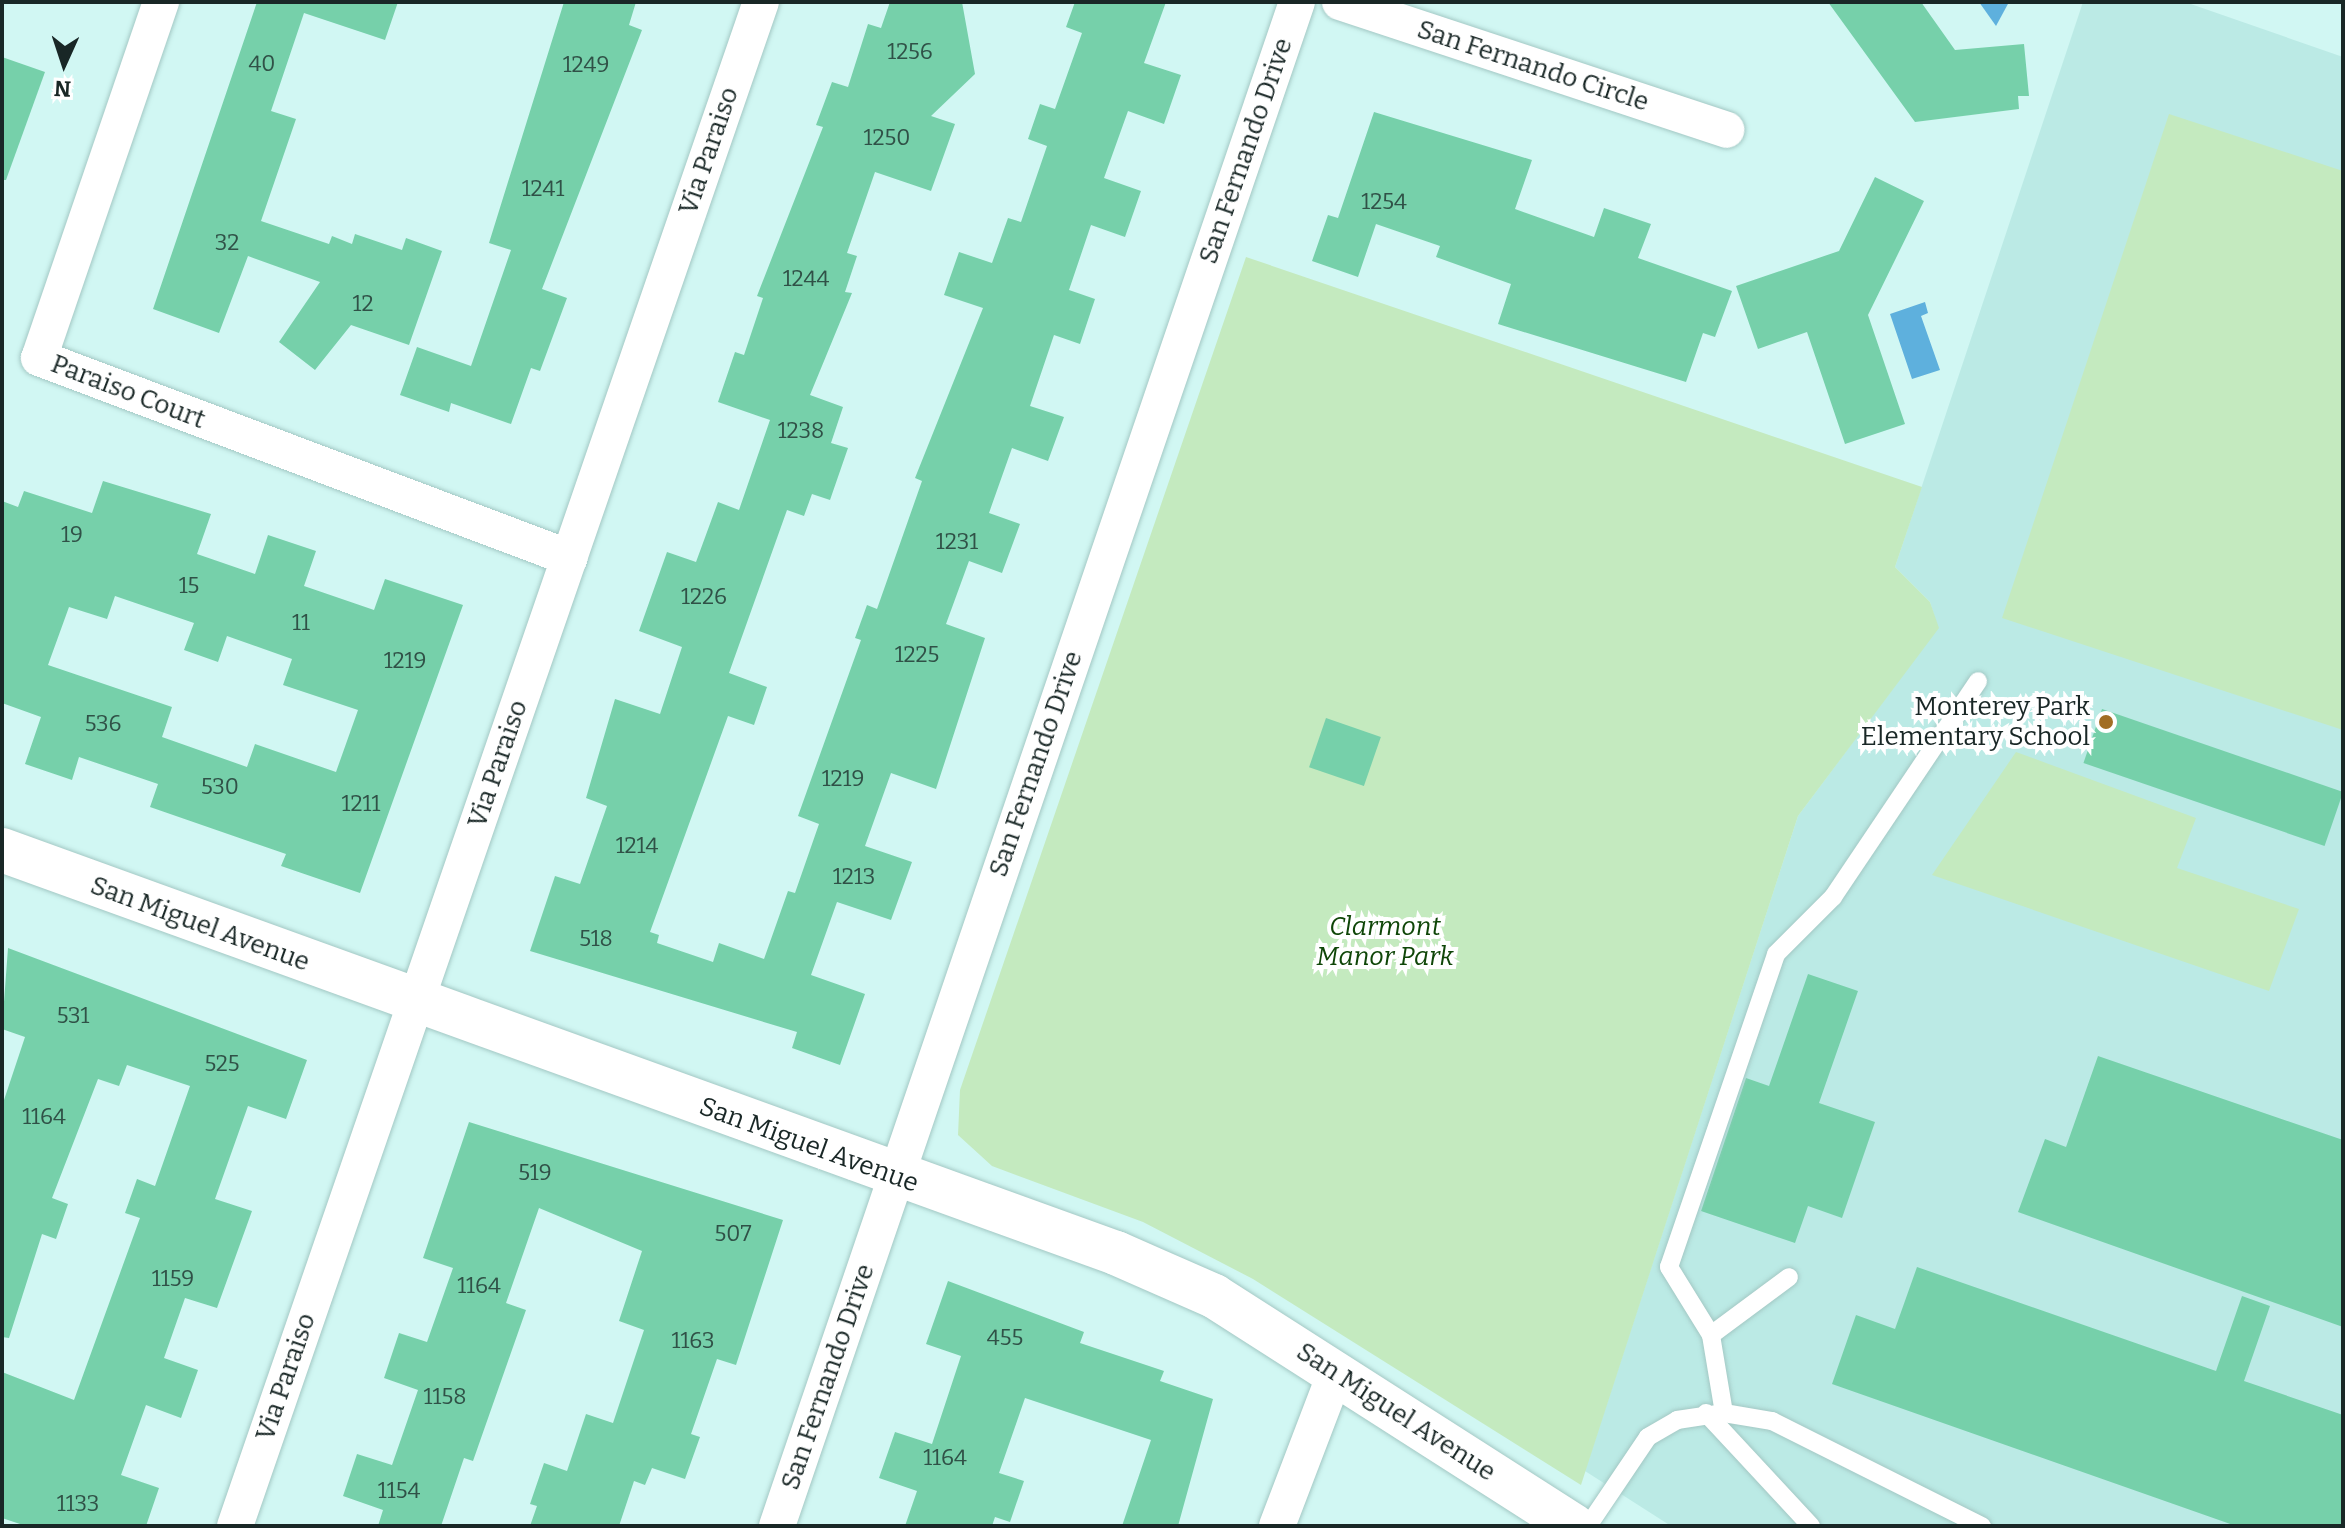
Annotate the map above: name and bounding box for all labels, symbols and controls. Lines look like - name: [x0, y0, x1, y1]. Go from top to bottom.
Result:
- street label: San Fernando Circle: [1413, 14, 1653, 118]
- north arrow: [24, 24, 104, 104]
- street label: San Fernando Drive: [1193, 34, 1299, 268]
- house number: 1256: [887, 39, 933, 65]
- house number: 40: [249, 51, 275, 77]
- house number: 1249: [563, 52, 609, 78]
- text: N: [54, 75, 72, 102]
- street label: Via Paraiso: [673, 83, 745, 219]
- house number: 1250: [864, 125, 910, 151]
- house number: 1241: [522, 176, 564, 202]
- house number: 1254: [1361, 189, 1407, 215]
- house number: 32: [215, 230, 239, 256]
- house number: 1244: [783, 266, 829, 292]
- house number: 12: [353, 291, 373, 317]
- street label: Paraiso Court: [47, 348, 209, 436]
- house number: 1238: [778, 418, 824, 444]
- house number: 19: [61, 522, 83, 548]
- house number: 1231: [936, 529, 978, 555]
- house number: 15: [179, 573, 199, 599]
- house number: 1226: [681, 584, 727, 610]
- house number: 11: [292, 610, 310, 636]
- house number: 1225: [895, 642, 939, 668]
- street label: San Fernando Drive: [983, 647, 1089, 881]
- house number: 1219: [384, 648, 426, 674]
- place label: Monterey Park Elementary School: [1861, 691, 2090, 752]
- street label: Via Paraiso: [462, 696, 534, 832]
- house number: 536: [85, 711, 121, 737]
- marker: Monterey Park Elementary School: [2097, 713, 2115, 731]
- house number: 1219: [822, 766, 864, 792]
- house number: 530: [201, 774, 239, 800]
- house number: 1211: [342, 791, 380, 817]
- house number: 1214: [616, 833, 658, 859]
- house number: 1213: [833, 864, 875, 890]
- street label: San Miguel Avenue: [86, 870, 314, 978]
- park label: Clarmont Manor Park: [1316, 911, 1454, 972]
- house number: 518: [579, 926, 613, 952]
- house number: 531: [57, 1003, 89, 1029]
- house number: 525: [204, 1051, 240, 1077]
- street label: San Miguel Avenue: [695, 1091, 923, 1199]
- house number: 1164: [22, 1104, 66, 1130]
- house number: 519: [518, 1160, 552, 1186]
- house number: 507: [715, 1221, 751, 1247]
- street label: San Fernando Drive: [775, 1260, 881, 1494]
- house number: 1159: [152, 1266, 194, 1292]
- house number: 1164: [457, 1273, 501, 1299]
- street label: Via Paraiso: [250, 1309, 322, 1445]
- house number: 455: [987, 1325, 1023, 1351]
- house number: 1163: [671, 1328, 715, 1354]
- street label: San Miguel Avenue: [1291, 1336, 1501, 1488]
- house number: 1158: [424, 1384, 466, 1410]
- house number: 1164: [923, 1445, 967, 1471]
- house number: 1154: [378, 1478, 420, 1504]
- house number: 1133: [57, 1491, 99, 1517]

